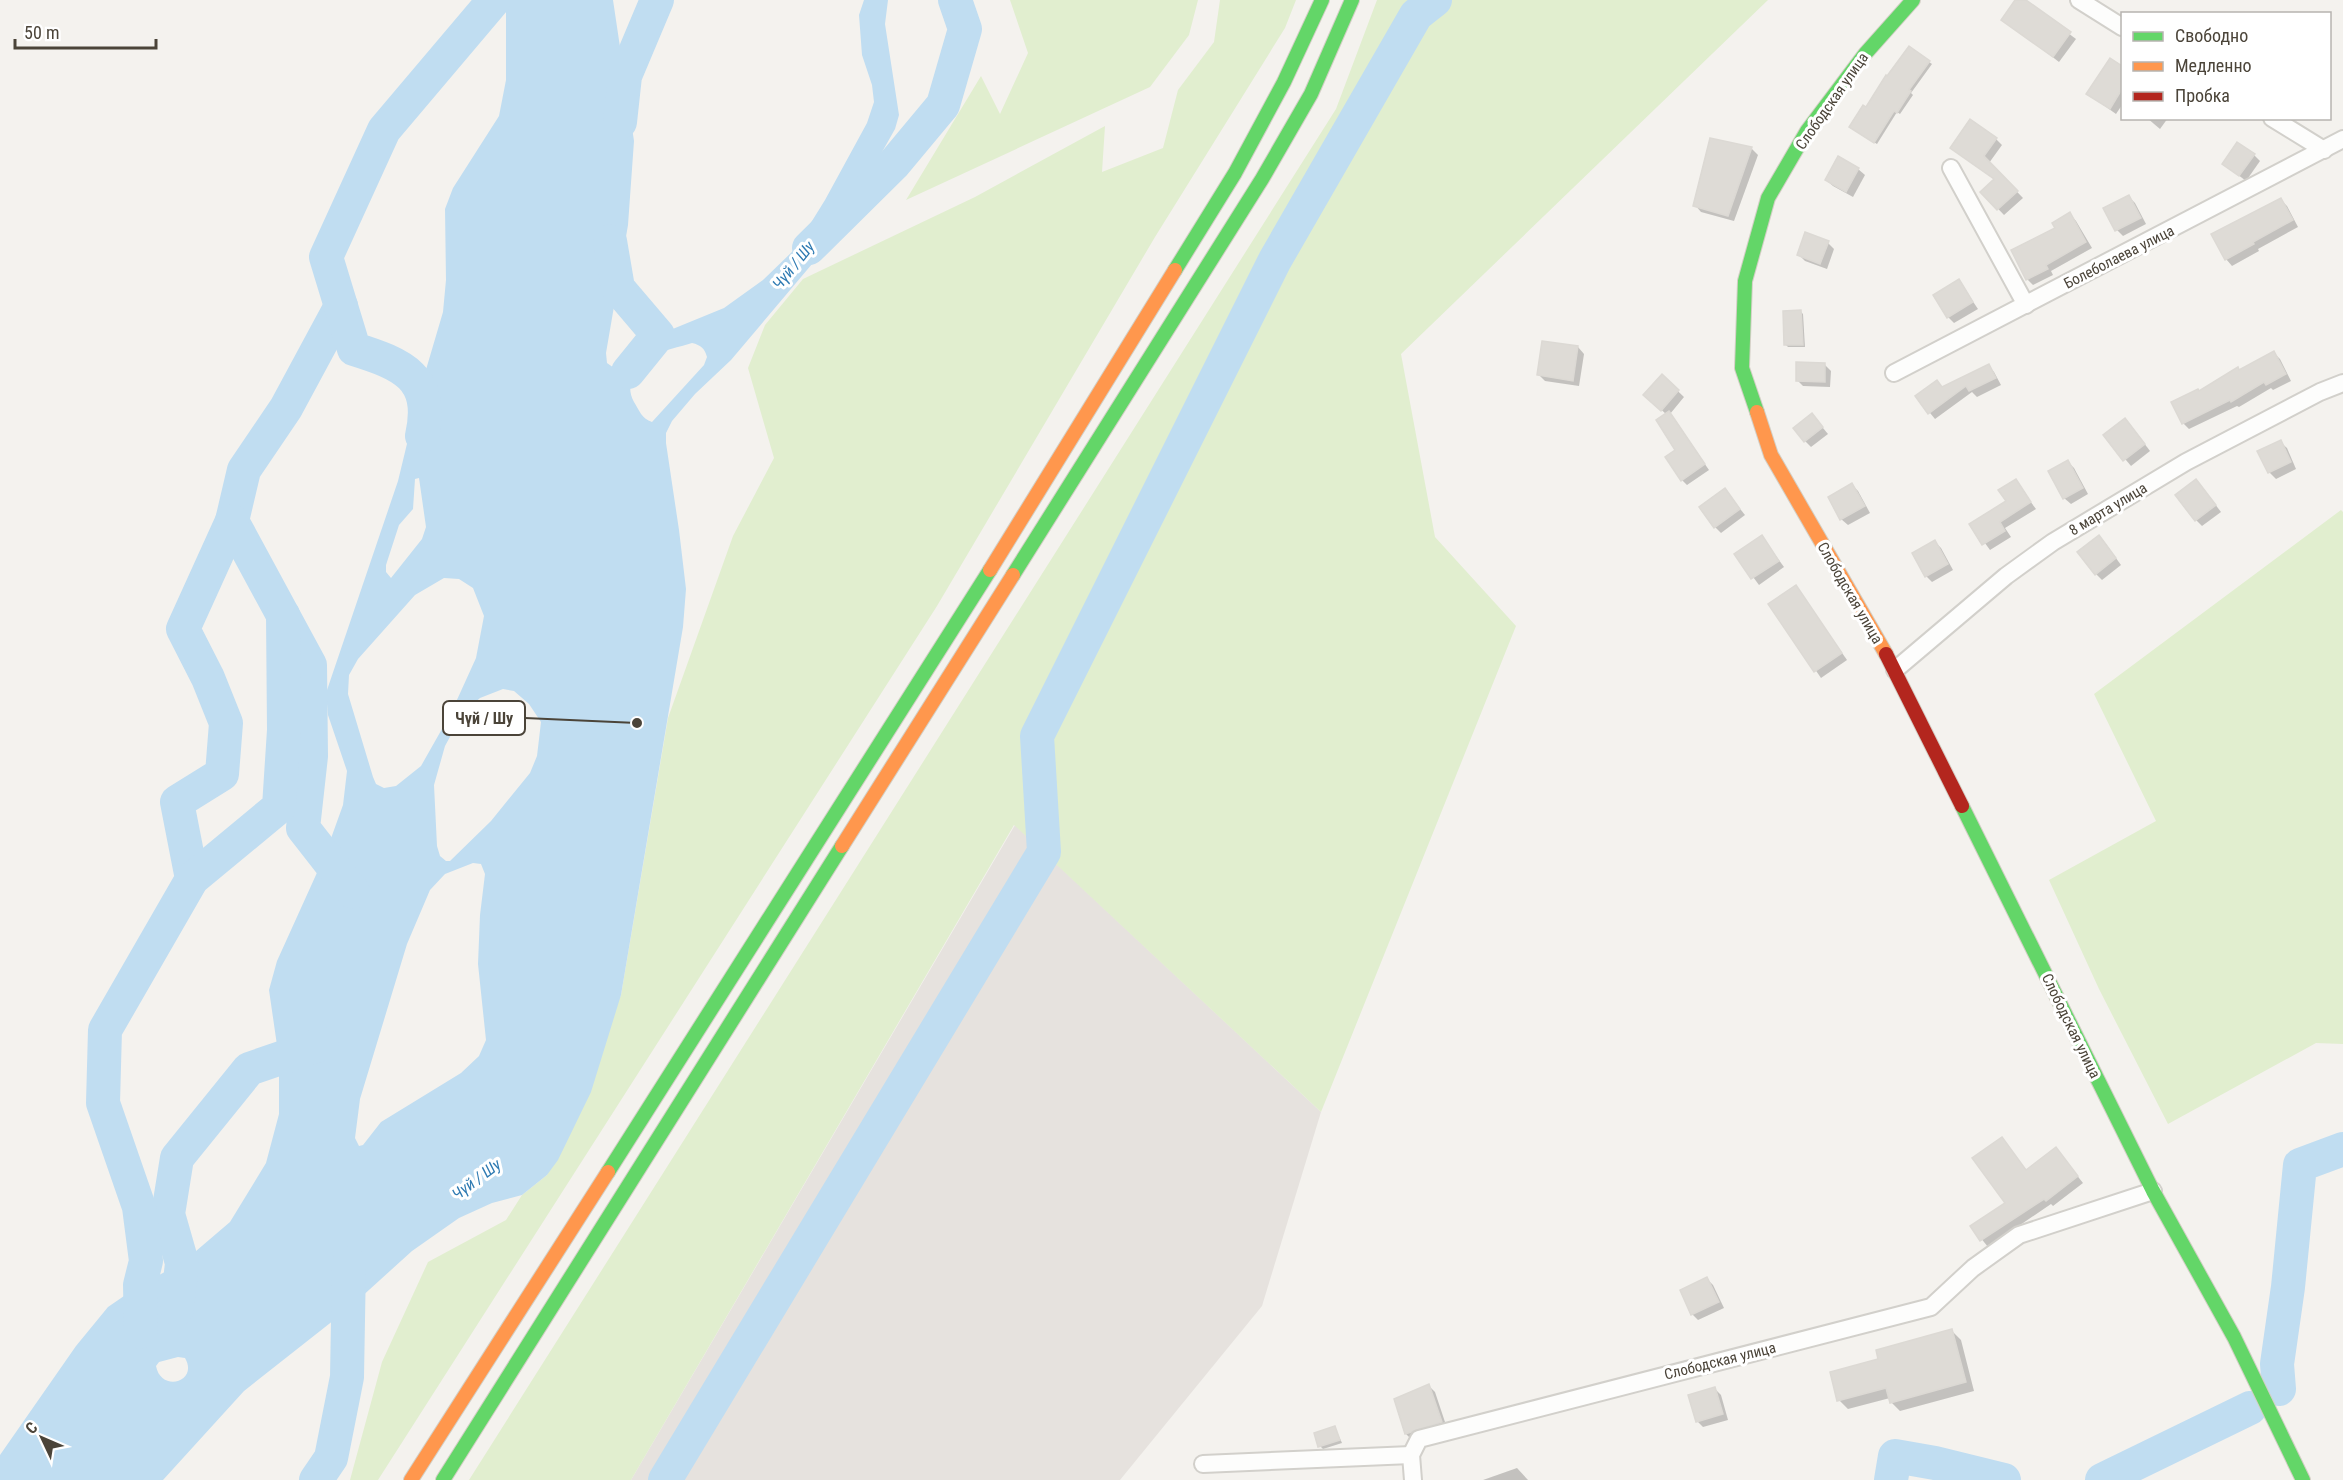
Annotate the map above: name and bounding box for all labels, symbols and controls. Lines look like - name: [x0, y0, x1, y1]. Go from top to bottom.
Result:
- scale bar: [15, 12, 156, 50]
- legend: [2121, 12, 2331, 120]
- text: 50 m: [24, 22, 59, 43]
- text: Свободно: [2175, 25, 2248, 46]
- street label: Слободская улица: [1792, 49, 1872, 153]
- text: Медленно: [2175, 55, 2252, 76]
- text: Пробка: [2175, 85, 2230, 106]
- street label: Болеболаева улица: [2061, 221, 2177, 293]
- water label: Чүй / Шу: [768, 237, 819, 293]
- street label: 8 марта улица: [2066, 479, 2150, 539]
- street label: Слободская улица: [1814, 539, 1886, 647]
- callout: Чүй / Шу: [443, 701, 525, 735]
- text: Чүй / Шу: [455, 709, 513, 728]
- street label: Слободская улица: [2038, 971, 2104, 1081]
- water label: Чүй / Шу: [448, 1155, 505, 1204]
- street label: Слободская улица: [1662, 1338, 1778, 1384]
- north arrow: [12, 1408, 72, 1468]
- text: С: [22, 1418, 42, 1438]

